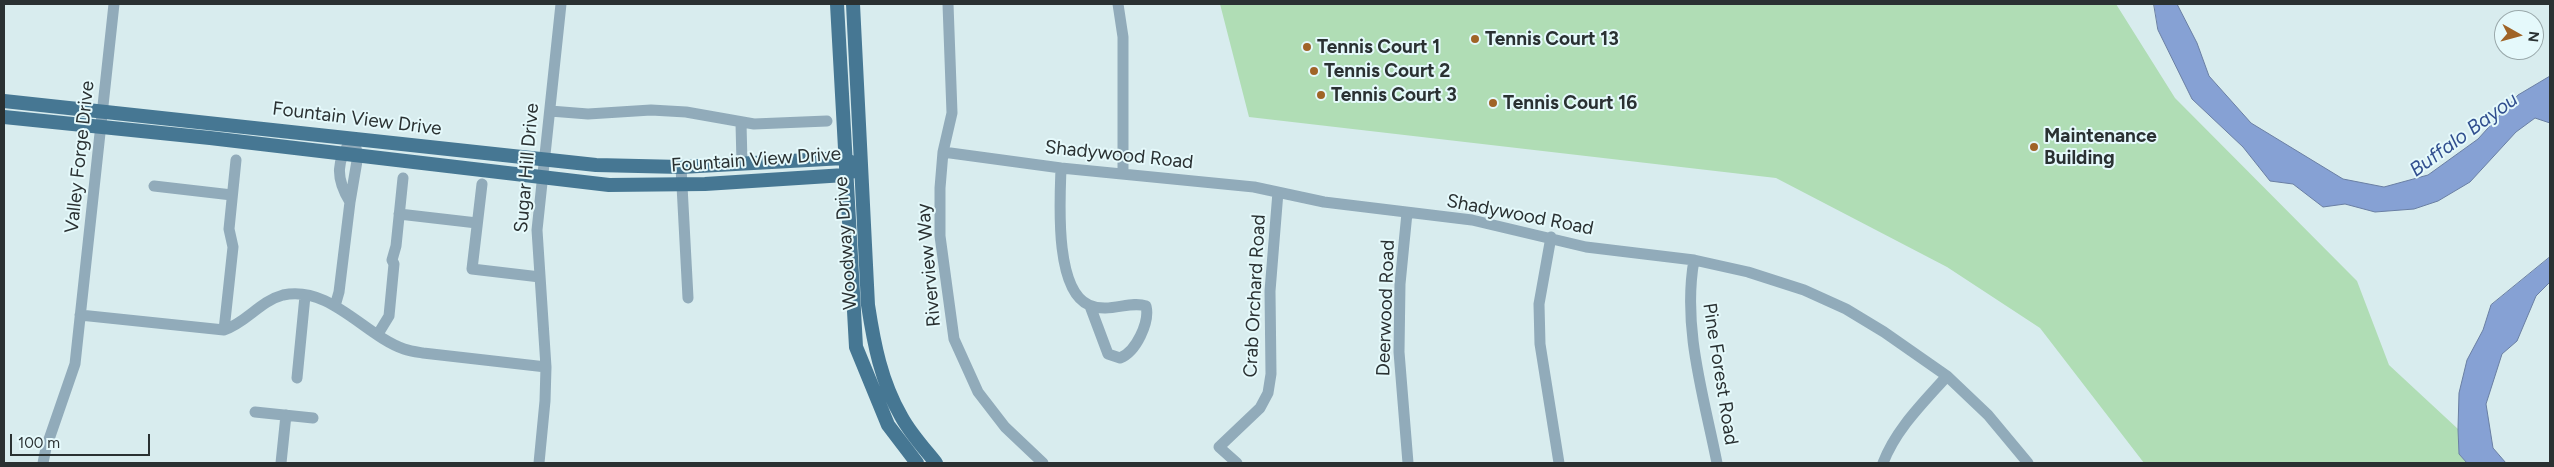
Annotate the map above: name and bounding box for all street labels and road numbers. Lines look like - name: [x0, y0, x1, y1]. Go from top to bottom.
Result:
- street label: Valley Forge Drive: [61, 80, 99, 234]
- street label: Fountain View Drive: [271, 97, 443, 141]
- street label: Sugar Hill Drive: [510, 102, 544, 234]
- street label: Shadywood Road: [1044, 136, 1194, 174]
- street label: Fountain View Drive: [670, 143, 842, 177]
- street label: Woodway Drive: [830, 176, 862, 310]
- street label: Shadywood Road: [1445, 190, 1595, 240]
- street label: Riverview Way: [912, 202, 946, 328]
- street label: Crab Orchard Road: [1239, 214, 1271, 378]
- street label: Deerwood Road: [1372, 239, 1400, 377]
- street label: Pine Forest Road: [1698, 301, 1742, 447]

